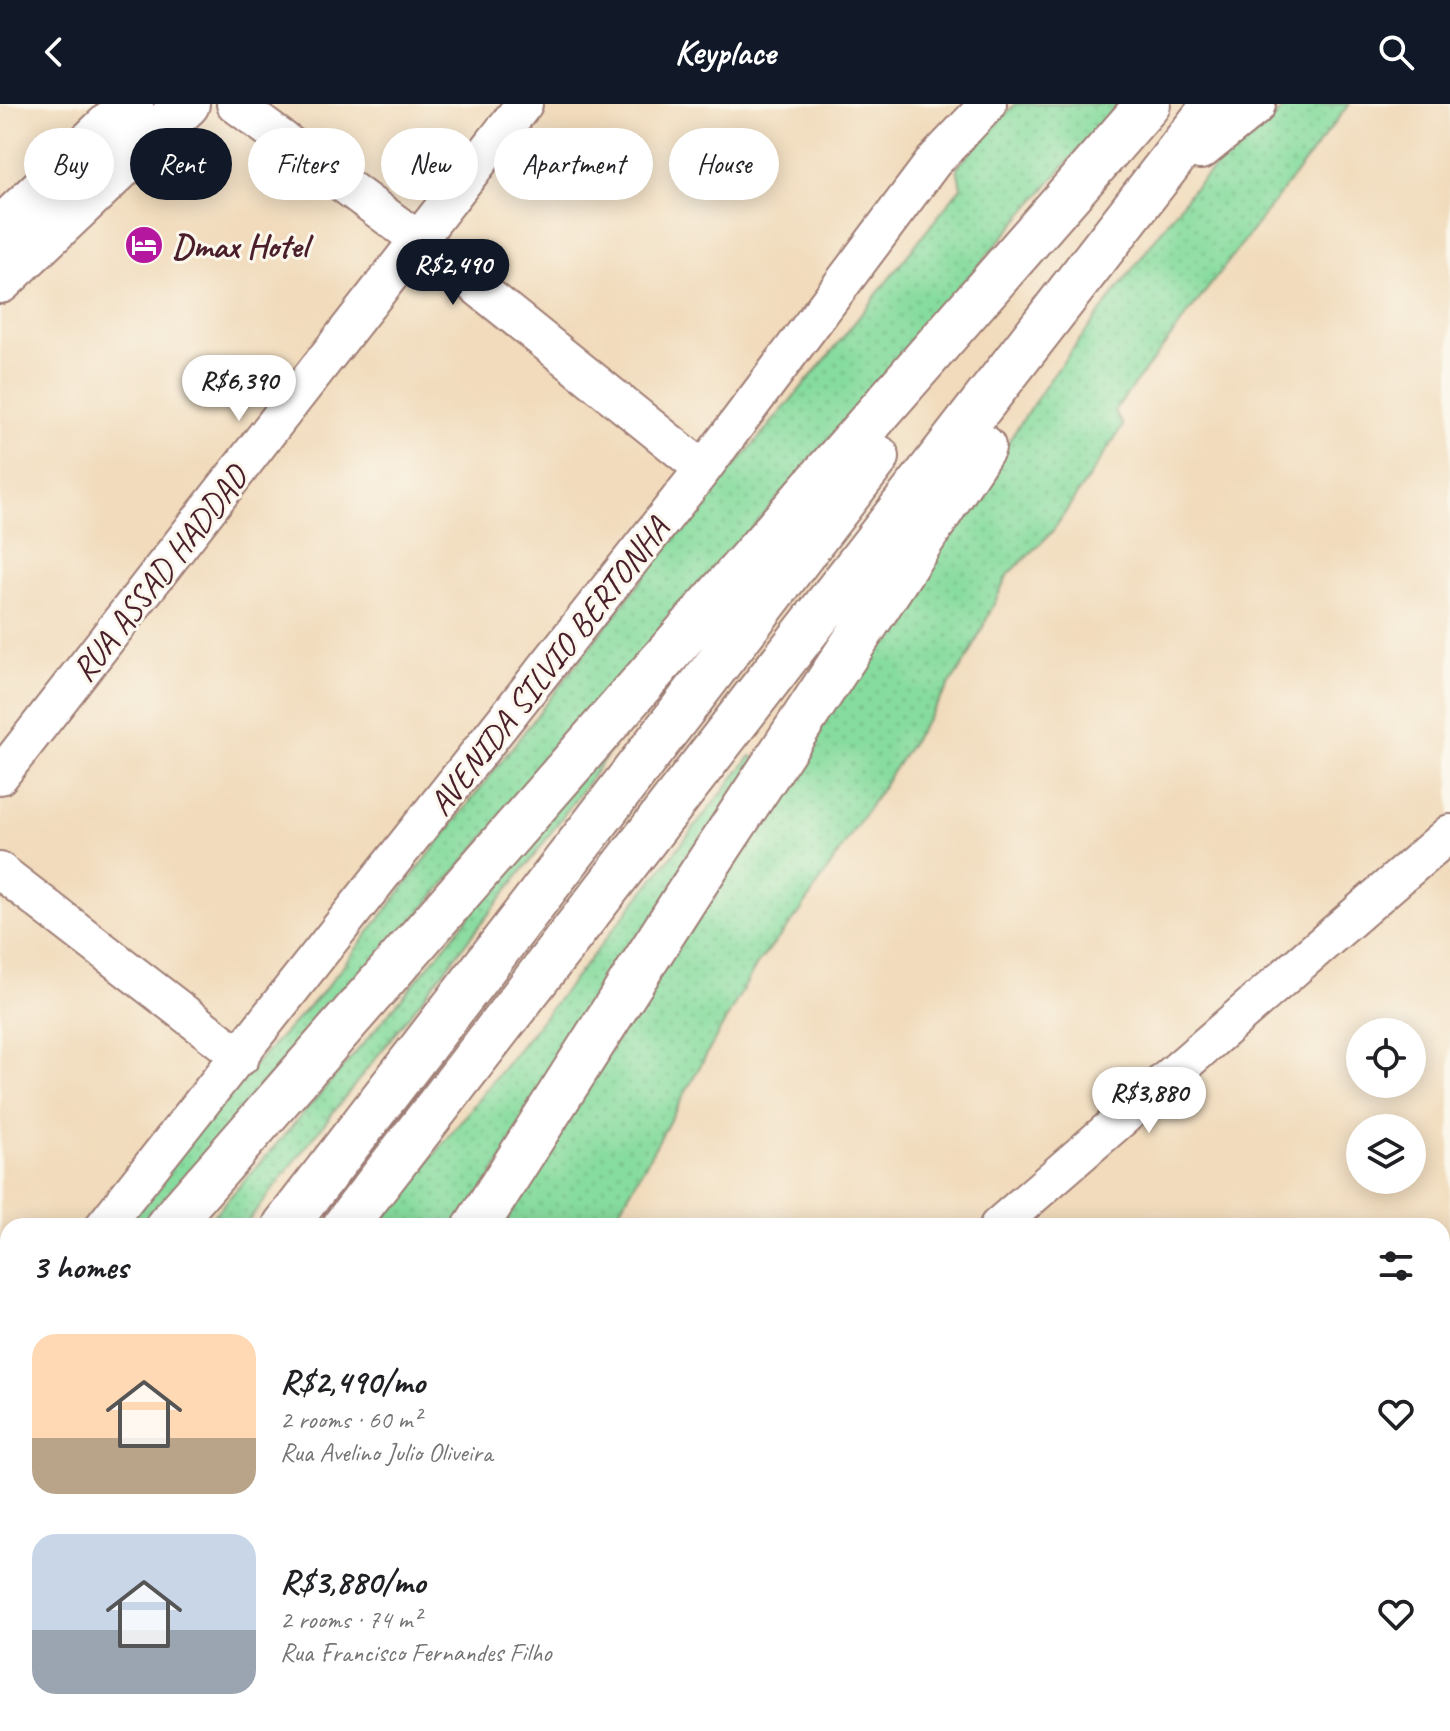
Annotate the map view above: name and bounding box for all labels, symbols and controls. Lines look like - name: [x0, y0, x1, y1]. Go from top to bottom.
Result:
- text: Keyplace: [674, 29, 776, 75]
- icon: back: [32, 30, 76, 74]
- icon: search: [1374, 30, 1418, 74]
- chip: Buy: [24, 128, 114, 200]
- chip: Rent: [130, 128, 232, 200]
- chip: Filters: [248, 128, 365, 200]
- chip: New: [381, 128, 478, 200]
- chip: Apartment: [494, 128, 653, 200]
- chip: House: [669, 128, 779, 200]
- hotel icon: Dmax Hotel: [123, 224, 165, 266]
- place label: Dmax Hotel: [172, 224, 314, 267]
- pin: R$2,490: [379, 239, 527, 307]
- text: R$2,490: [414, 248, 492, 281]
- pin: R$6,390: [165, 355, 313, 423]
- text: R$6,390: [200, 364, 278, 397]
- street label: RUA ASSAD HADDAD: [62, 455, 258, 690]
- street label: AVENIDA SILVIO BERTONHA: [419, 507, 679, 824]
- map controls: [1346, 1018, 1426, 1194]
- button: locate: [1346, 1018, 1426, 1098]
- pin: R$3,880: [1075, 1067, 1223, 1135]
- text: R$3,880: [1110, 1076, 1188, 1109]
- button: layers: [1346, 1114, 1426, 1194]
- icon: filters: [1374, 1244, 1418, 1288]
- text: 3 homes: [32, 1245, 128, 1288]
- text: R$2,490/mo: [280, 1360, 425, 1403]
- icon: home: [96, 1366, 192, 1462]
- icon: heart: [1374, 1392, 1418, 1436]
- text: 2 rooms · 60 m²: [280, 1403, 421, 1436]
- text: Rua Avelino Julio Oliveira: [280, 1436, 492, 1469]
- text: R$3,880/mo: [280, 1560, 425, 1603]
- icon: home: [96, 1566, 192, 1662]
- icon: heart: [1374, 1592, 1418, 1636]
- text: 2 rooms · 74 m²: [280, 1603, 421, 1636]
- text: Rua Francisco Fernandes Filho: [280, 1636, 551, 1669]

